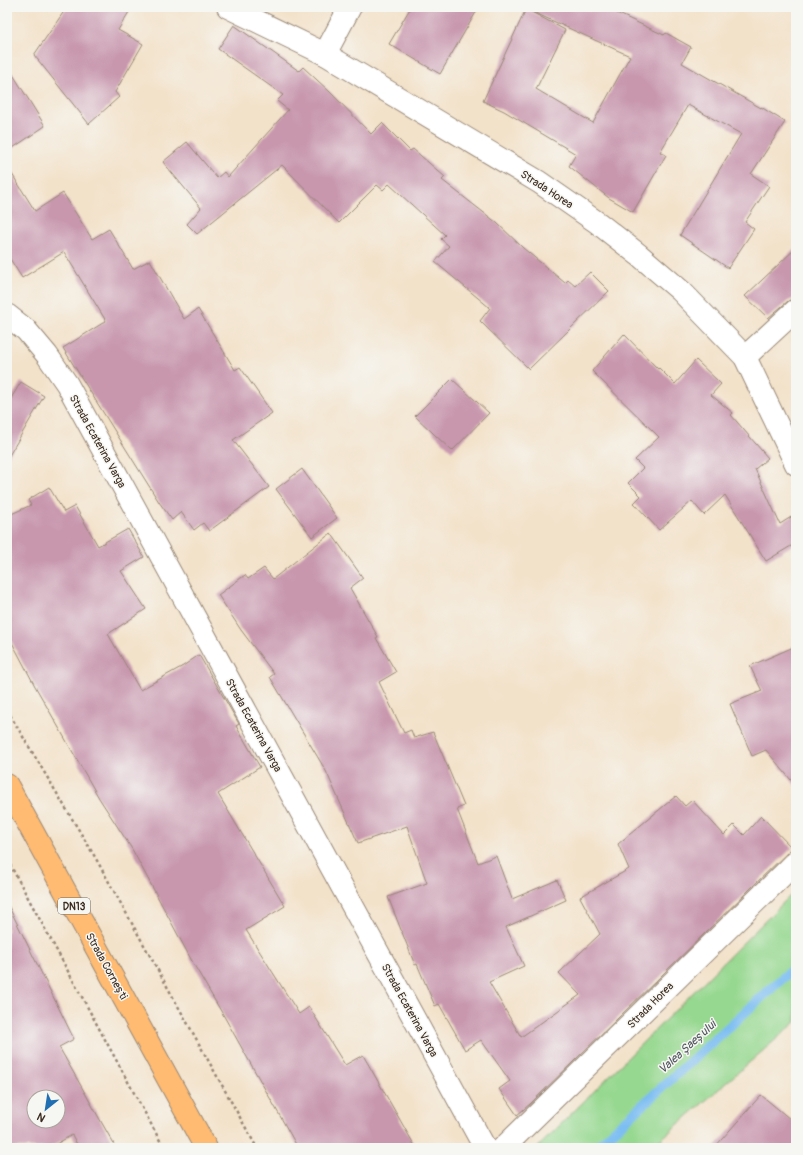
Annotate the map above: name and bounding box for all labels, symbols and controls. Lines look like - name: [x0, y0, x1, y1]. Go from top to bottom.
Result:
- street label: Strada Horea: [518, 168, 575, 211]
- street label: Strada Ecaterina Varga: [67, 392, 129, 490]
- street label: Strada Ecaterina Varga: [223, 676, 285, 774]
- road number: DN13: [58, 898, 90, 914]
- street label: Strada Cornești: [83, 931, 130, 1002]
- street label: Strada Ecaterina Varga: [379, 961, 441, 1059]
- street label: Strada Horea: [625, 980, 676, 1031]
- water label: Valea Șaeșului: [655, 1016, 721, 1077]
- north arrow: [26, 1089, 66, 1129]
- text: N: [34, 1109, 48, 1125]

